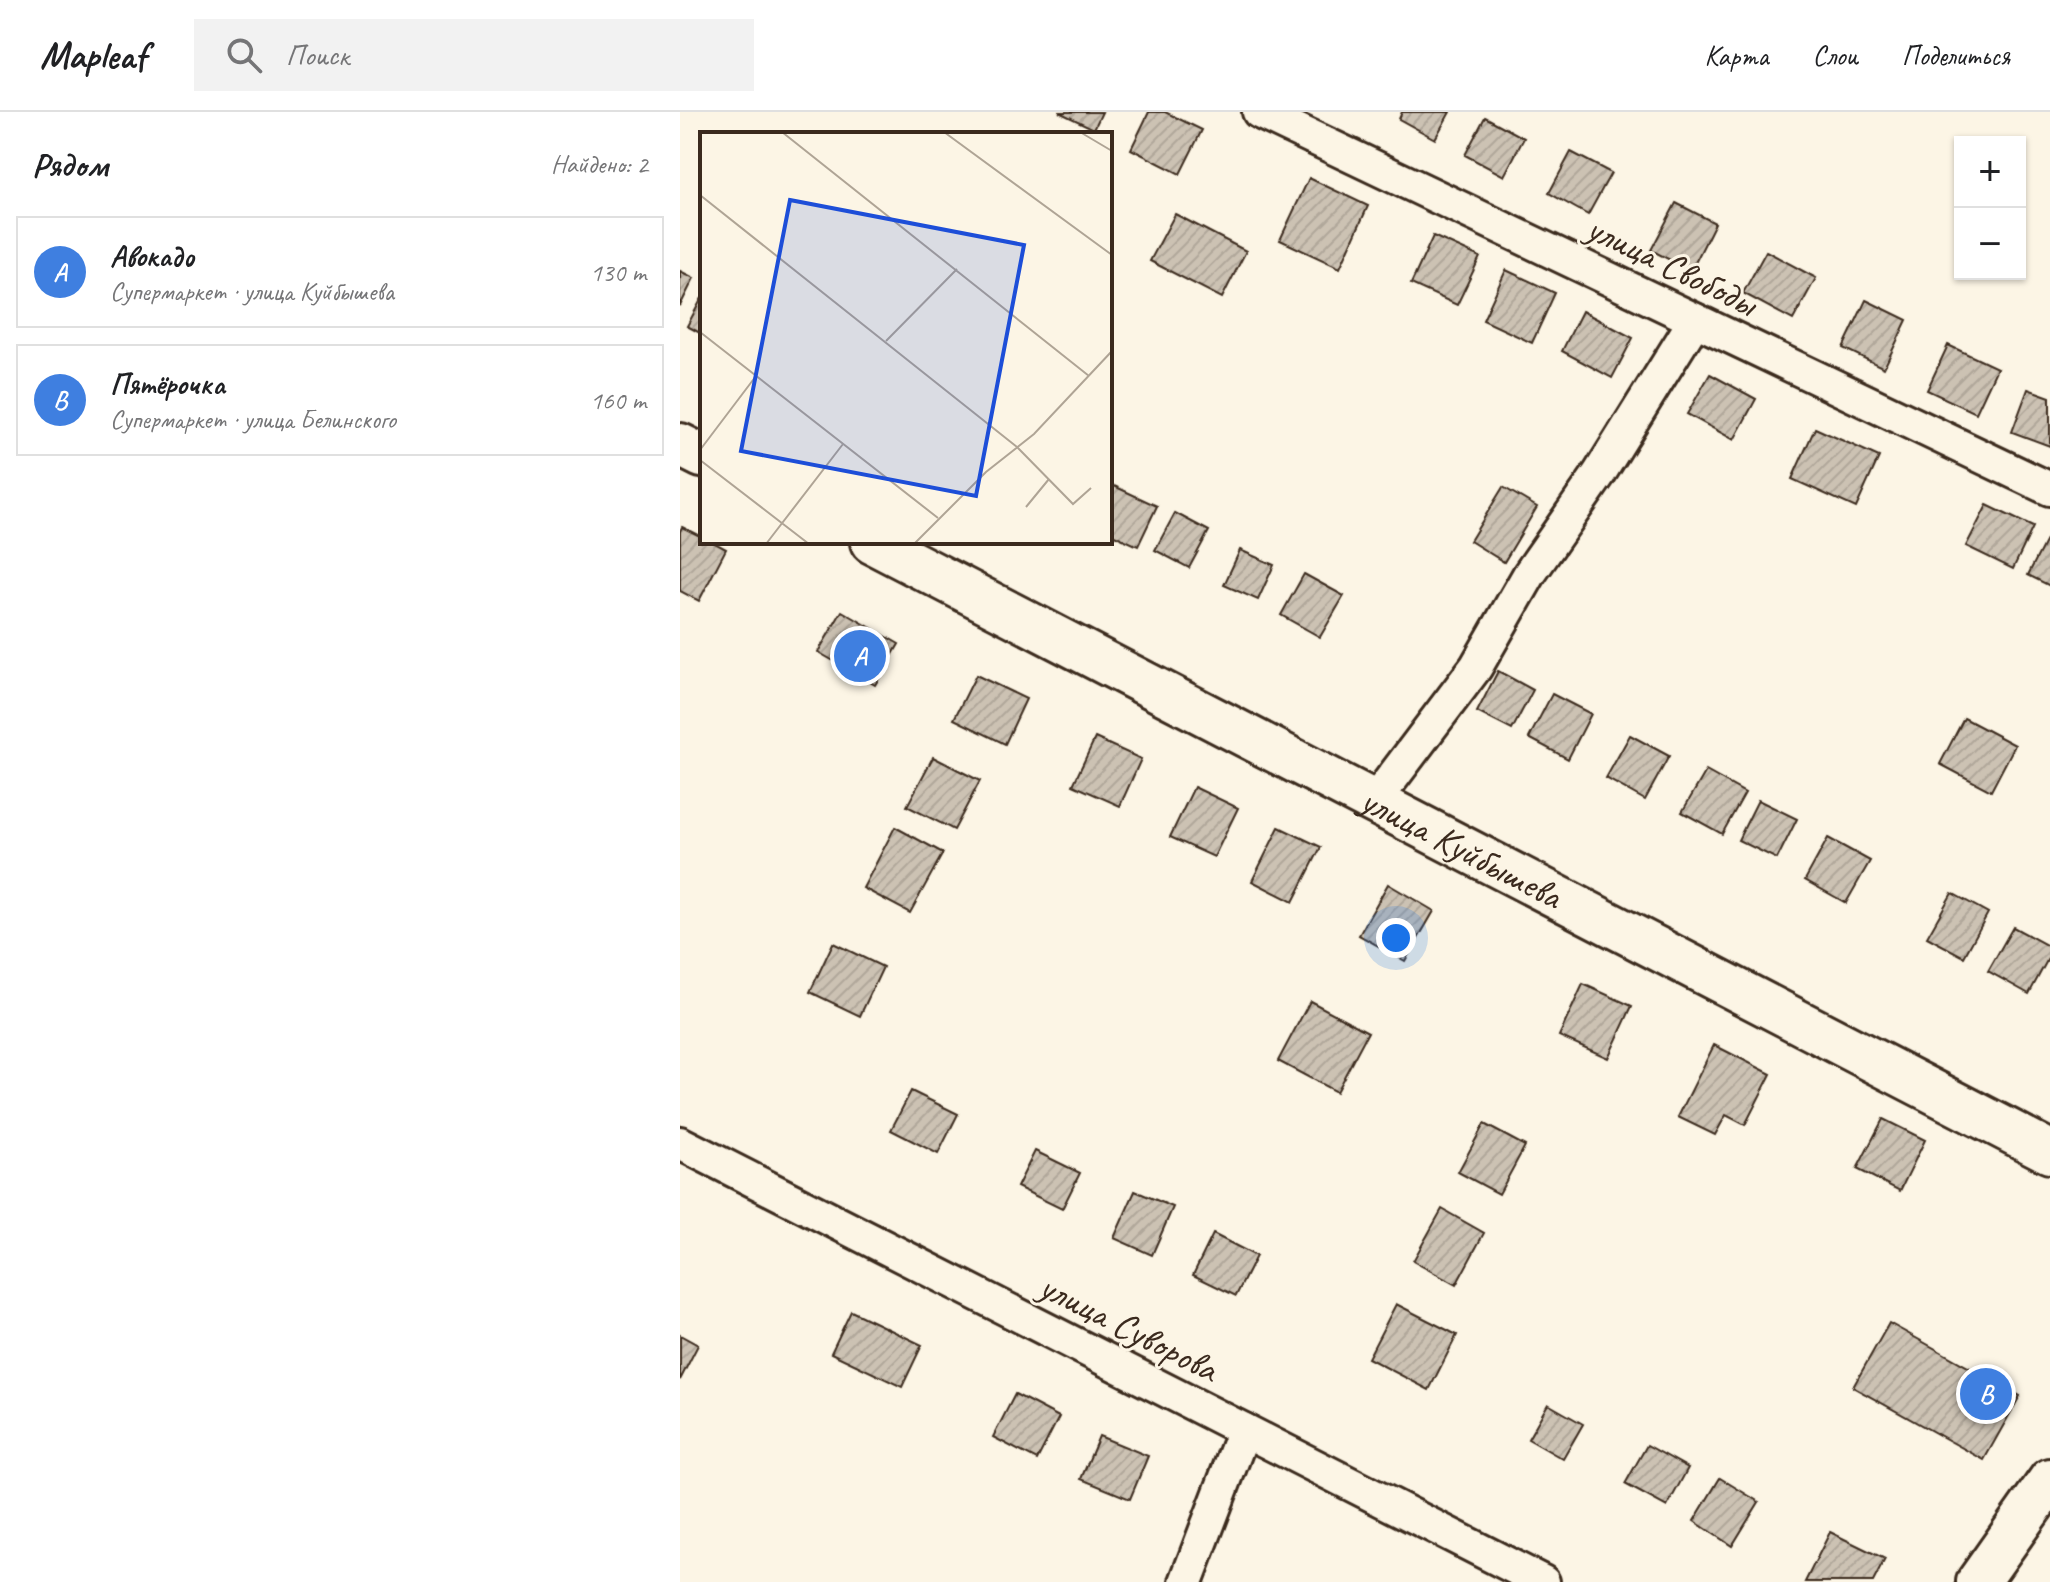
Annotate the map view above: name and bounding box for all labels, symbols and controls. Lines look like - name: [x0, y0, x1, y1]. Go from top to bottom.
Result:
- search box: [194, 19, 754, 91]
- text: Mapleaf: [40, 32, 146, 79]
- icon: search: [222, 33, 266, 77]
- text: Поиск: [286, 36, 349, 74]
- text: Карта: [1705, 38, 1769, 73]
- text: Слои: [1813, 38, 1858, 73]
- text: Поделиться: [1902, 38, 2010, 73]
- inset map: [700, 132, 1112, 544]
- map controls: [1954, 136, 2026, 280]
- button: +: [1954, 136, 2026, 208]
- text: Рядом: [32, 143, 108, 186]
- text: Найдено: 2: [551, 148, 648, 181]
- street label: улица Свободы: [1578, 203, 1767, 328]
- button: −: [1954, 208, 2026, 280]
- text: Авокадо: [110, 237, 194, 275]
- text: A: [53, 256, 67, 289]
- text: 130 m: [590, 256, 646, 289]
- text: Супермаркет · улица Куйбышева: [110, 275, 394, 308]
- text: Пятёрочка: [110, 365, 225, 403]
- text: B: [53, 384, 67, 417]
- text: 160 m: [590, 384, 646, 417]
- text: Супермаркет · улица Белинского: [110, 403, 396, 436]
- pin: A: [834, 626, 886, 686]
- street label: улица Куйбышева: [1351, 775, 1572, 921]
- your location: [1376, 918, 1416, 958]
- street label: улица Суворова: [1030, 1262, 1228, 1393]
- pin: B: [1960, 1364, 2012, 1424]

